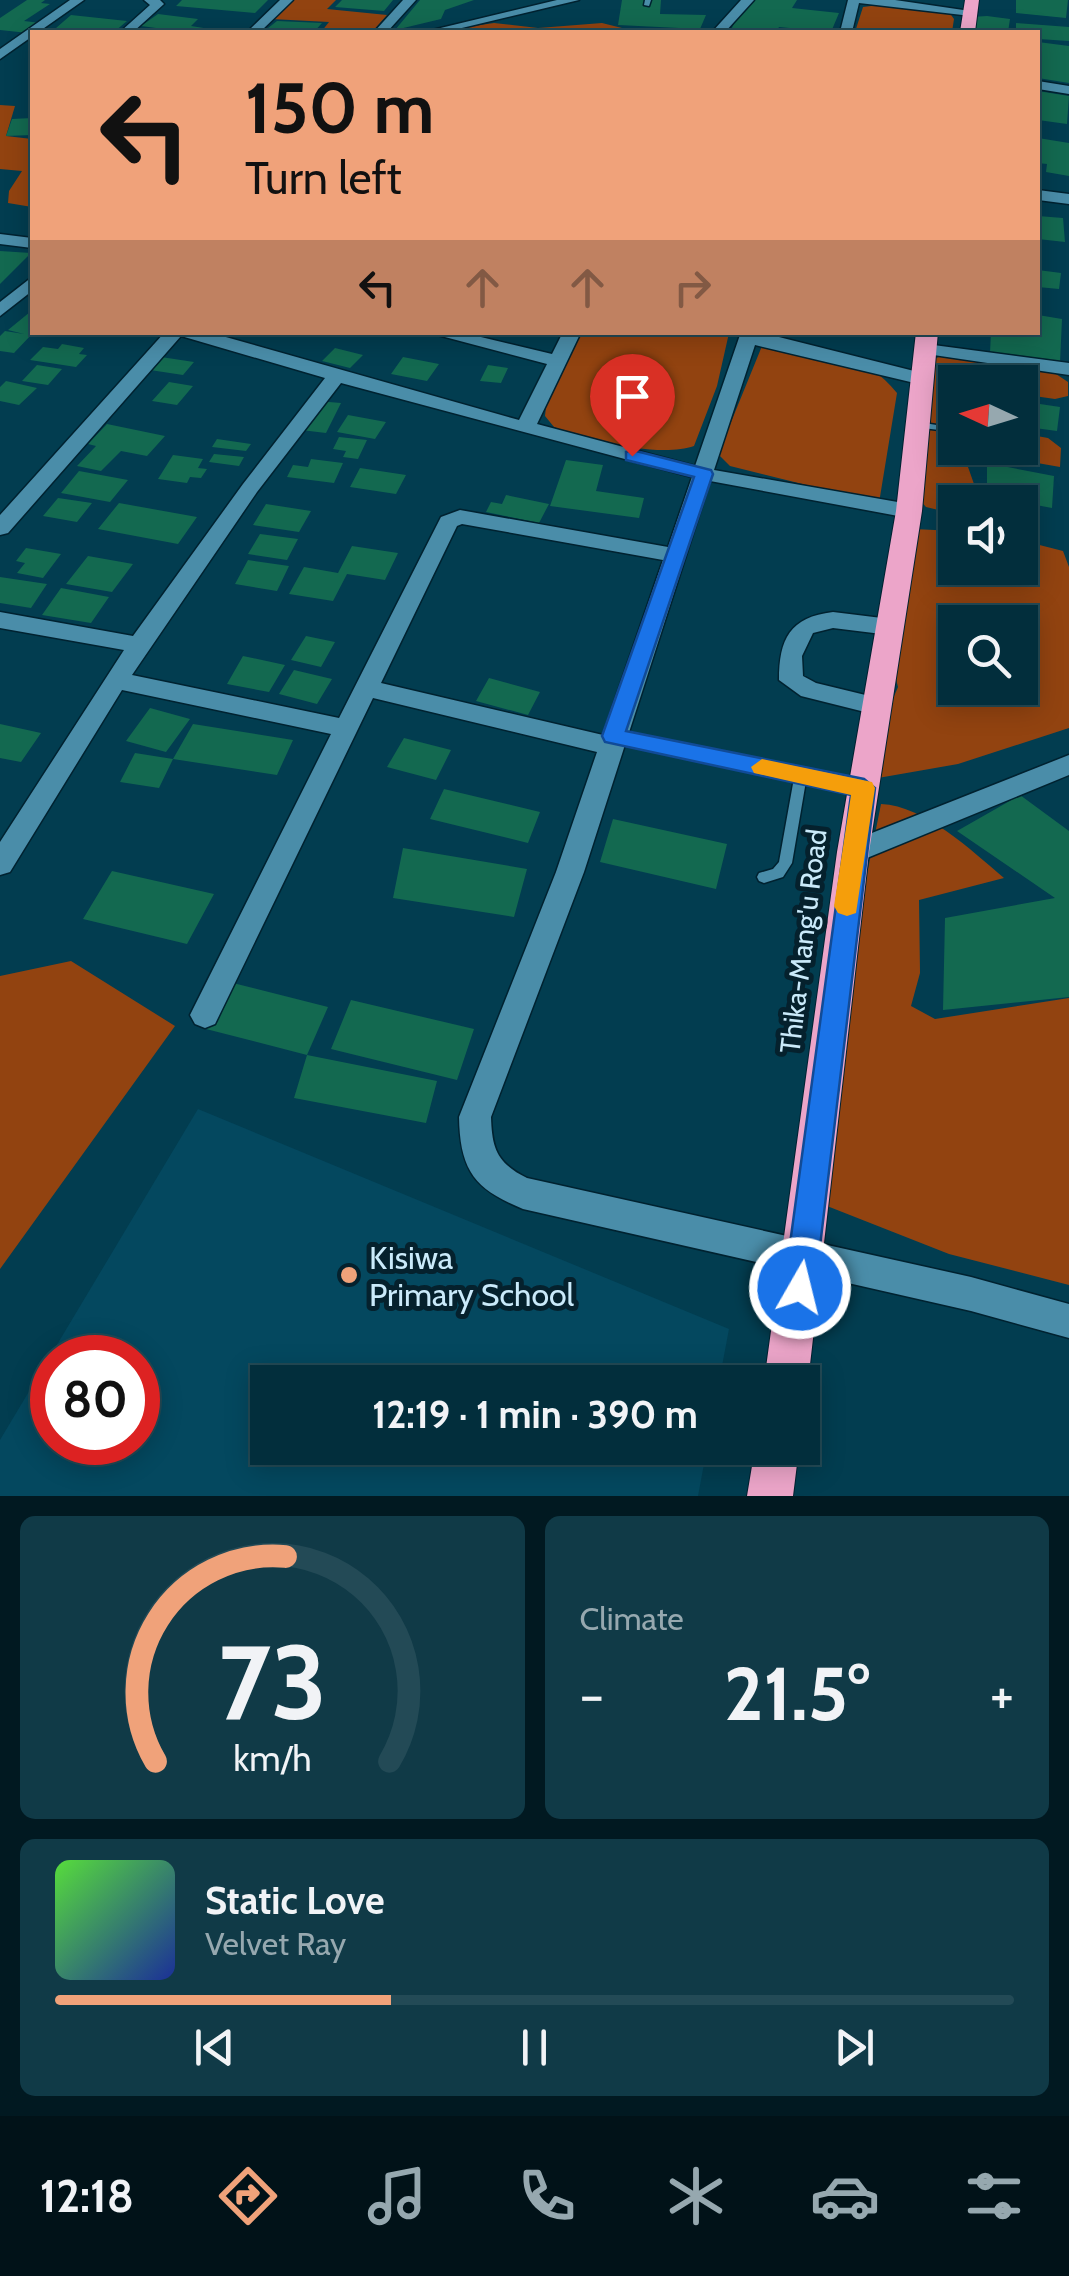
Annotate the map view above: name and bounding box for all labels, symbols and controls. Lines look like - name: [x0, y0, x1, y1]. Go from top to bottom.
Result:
- text: 150 m: [245, 65, 434, 151]
- icon: left: [80, 70, 210, 200]
- text: Turn left: [245, 151, 402, 205]
- icon: left: [350, 260, 405, 315]
- icon: ahead: [455, 260, 510, 315]
- icon: ahead: [560, 260, 615, 315]
- icon: right: [665, 260, 720, 315]
- pin: [590, 354, 675, 457]
- north arrow: [938, 365, 1038, 465]
- map controls: [938, 365, 1038, 705]
- icon: arrive: [605, 369, 660, 424]
- button: sound: [938, 485, 1038, 585]
- button: search: [938, 605, 1038, 705]
- street label: Thika-Mang'u Road: [772, 827, 834, 1055]
- position arrow: [748, 1236, 852, 1340]
- place label: Kisiwa Primary School: [369, 1238, 575, 1314]
- marker: Kisiwa Primary School: [338, 1264, 360, 1286]
- speed limit sign: 80: [30, 1335, 160, 1465]
- text: 12:19 · 1 min · 390 m: [372, 1391, 698, 1438]
- text: Climate: [580, 1599, 684, 1638]
- text: 73: [218, 1619, 327, 1745]
- text: 21.5°: [724, 1648, 870, 1739]
- text: −: [580, 1661, 604, 1728]
- text: +: [990, 1661, 1014, 1728]
- text: km/h: [233, 1737, 311, 1780]
- text: Static Love: [205, 1877, 384, 1924]
- text: Velvet Ray: [205, 1924, 346, 1963]
- icon: previous: [187, 2020, 242, 2075]
- icon: pause: [507, 2020, 562, 2075]
- icon: next: [827, 2020, 882, 2075]
- icon: directions: [213, 2161, 283, 2231]
- icon: music: [362, 2161, 432, 2231]
- icon: phone: [512, 2161, 582, 2231]
- icon: climate: [661, 2161, 731, 2231]
- icon: car: [810, 2161, 880, 2231]
- icon: filters: [959, 2161, 1029, 2231]
- text: 12:18: [40, 2169, 134, 2223]

